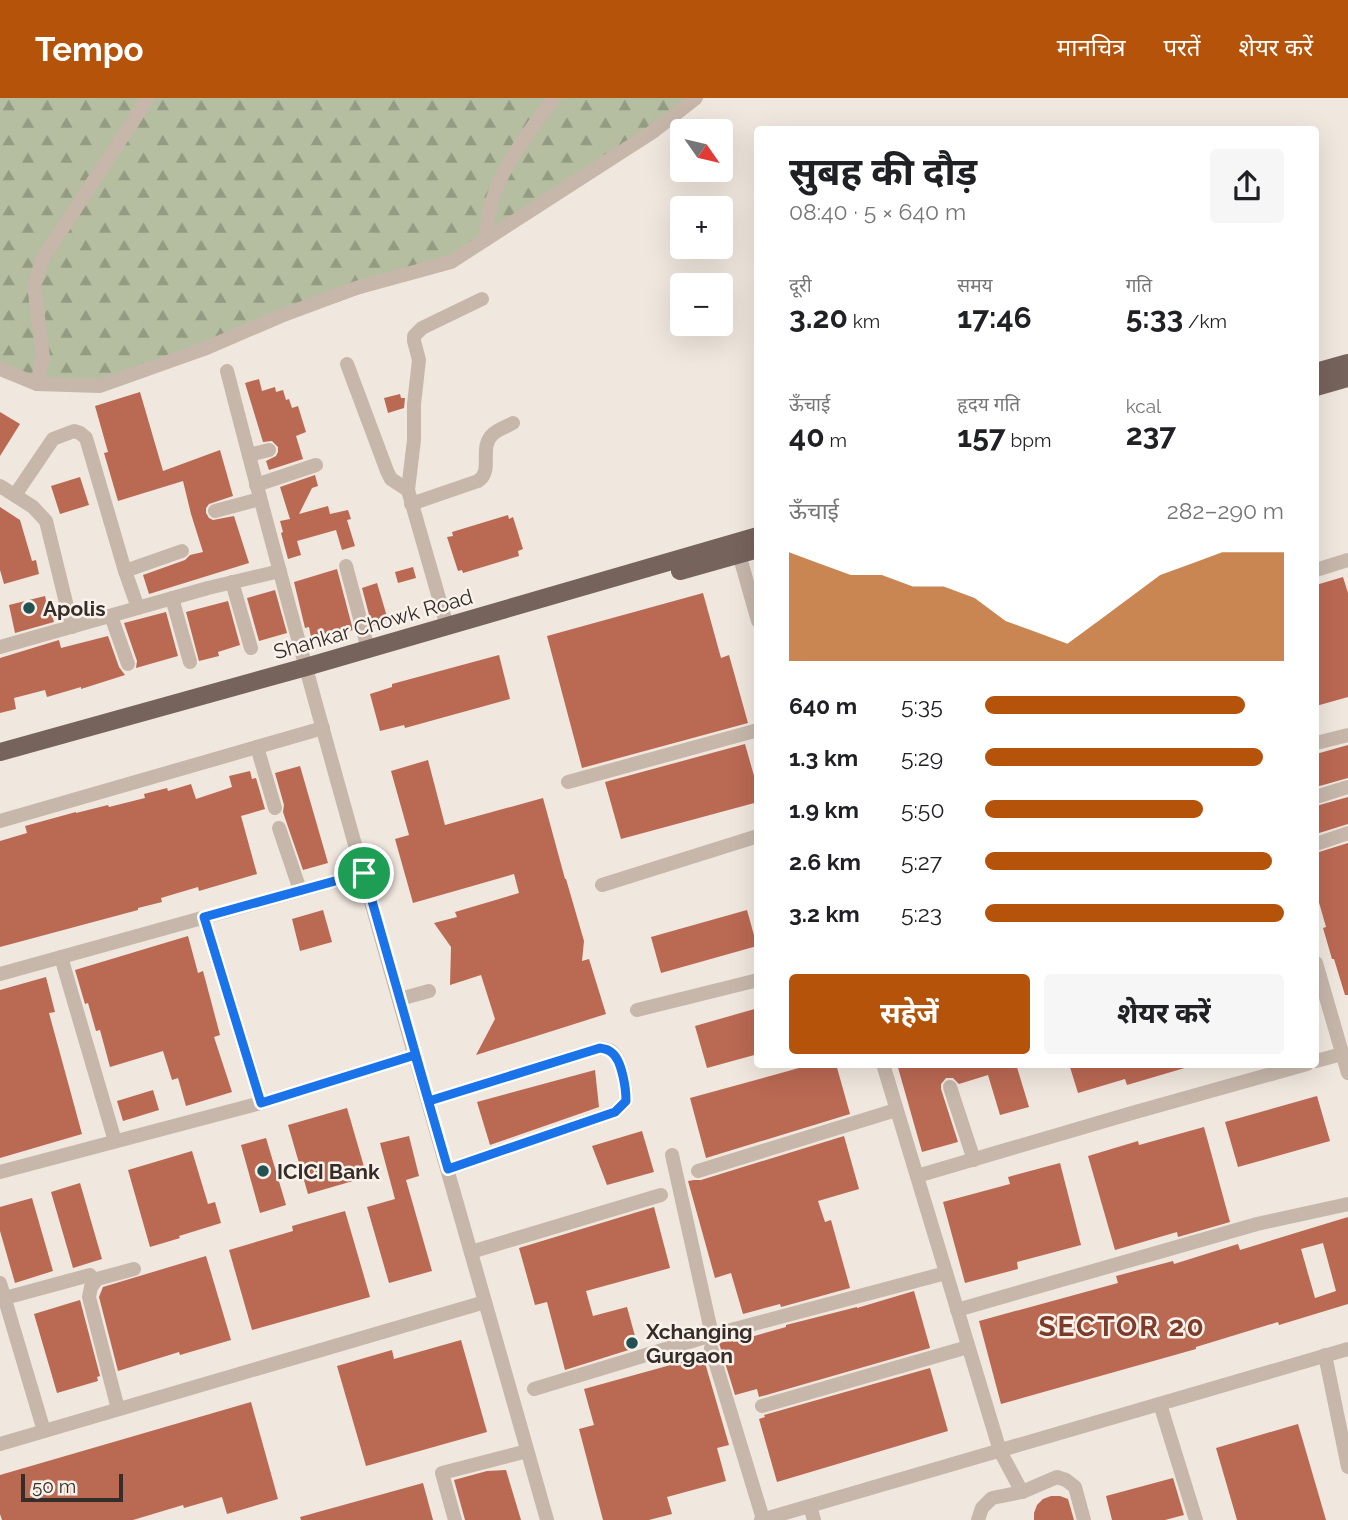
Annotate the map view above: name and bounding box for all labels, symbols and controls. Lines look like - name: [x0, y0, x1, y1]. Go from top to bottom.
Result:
- text: Tempo: [35, 30, 144, 69]
- text: मानचित्र: [1057, 33, 1125, 62]
- text: परतें: [1163, 33, 1201, 62]
- text: शेयर करें: [1239, 33, 1313, 62]
- north arrow: [670, 119, 733, 182]
- map controls: [670, 119, 733, 336]
- text: सुबह की दौड़: [789, 149, 977, 194]
- button: share: [1210, 149, 1284, 223]
- button: +: [670, 196, 733, 259]
- text: 08:40 · 5 × 640 m: [789, 198, 966, 225]
- button: −: [670, 273, 733, 336]
- text: दूरी: [789, 274, 812, 296]
- text: समय: [957, 274, 993, 296]
- text: गति: [1126, 274, 1152, 296]
- text: 3.20: [789, 300, 848, 335]
- text: 17:46: [957, 300, 1032, 335]
- text: 5:33: [1126, 300, 1183, 335]
- text: km: [848, 310, 880, 332]
- text: /km: [1183, 310, 1227, 332]
- text: ऊँचाई: [789, 393, 830, 415]
- text: हृदय गति: [957, 393, 1020, 415]
- text: kcal: [1126, 395, 1161, 417]
- text: 237: [1126, 417, 1176, 452]
- text: 40: [789, 419, 825, 454]
- text: 157: [957, 419, 1006, 454]
- text: m: [825, 429, 847, 451]
- text: bpm: [1006, 429, 1051, 451]
- text: ऊँचाई: [789, 497, 839, 524]
- text: 282–290 m: [1167, 497, 1284, 524]
- street label: Shankar Chowk Road: [270, 584, 476, 664]
- place label: Apolis: [43, 596, 106, 621]
- marker: Apolis: [21, 600, 37, 616]
- text: 640 m: [789, 692, 857, 719]
- text: 5:35: [901, 692, 943, 719]
- text: 1.3 km: [789, 744, 858, 771]
- text: 5:29: [901, 744, 943, 771]
- text: 1.9 km: [789, 796, 859, 823]
- text: 5:50: [901, 796, 944, 823]
- pin: [334, 843, 394, 903]
- text: 2.6 km: [789, 848, 861, 875]
- text: 5:27: [901, 848, 942, 875]
- icon: arrive: [345, 854, 383, 892]
- text: 3.2 km: [789, 900, 860, 927]
- text: 5:23: [901, 900, 942, 927]
- button: सहेजें: [789, 974, 1030, 1054]
- button: शेयर करें: [1044, 974, 1284, 1054]
- place label: ICICI Bank: [277, 1159, 380, 1184]
- marker: ICICI Bank: [255, 1163, 271, 1179]
- district label: SECTOR 20: [1038, 1310, 1206, 1343]
- place label: Xchanging Gurgaon: [645, 1319, 753, 1368]
- marker: Xchanging Gurgaon: [624, 1335, 640, 1351]
- scale bar: [21, 1471, 122, 1503]
- text: 50 m: [32, 1475, 76, 1497]

